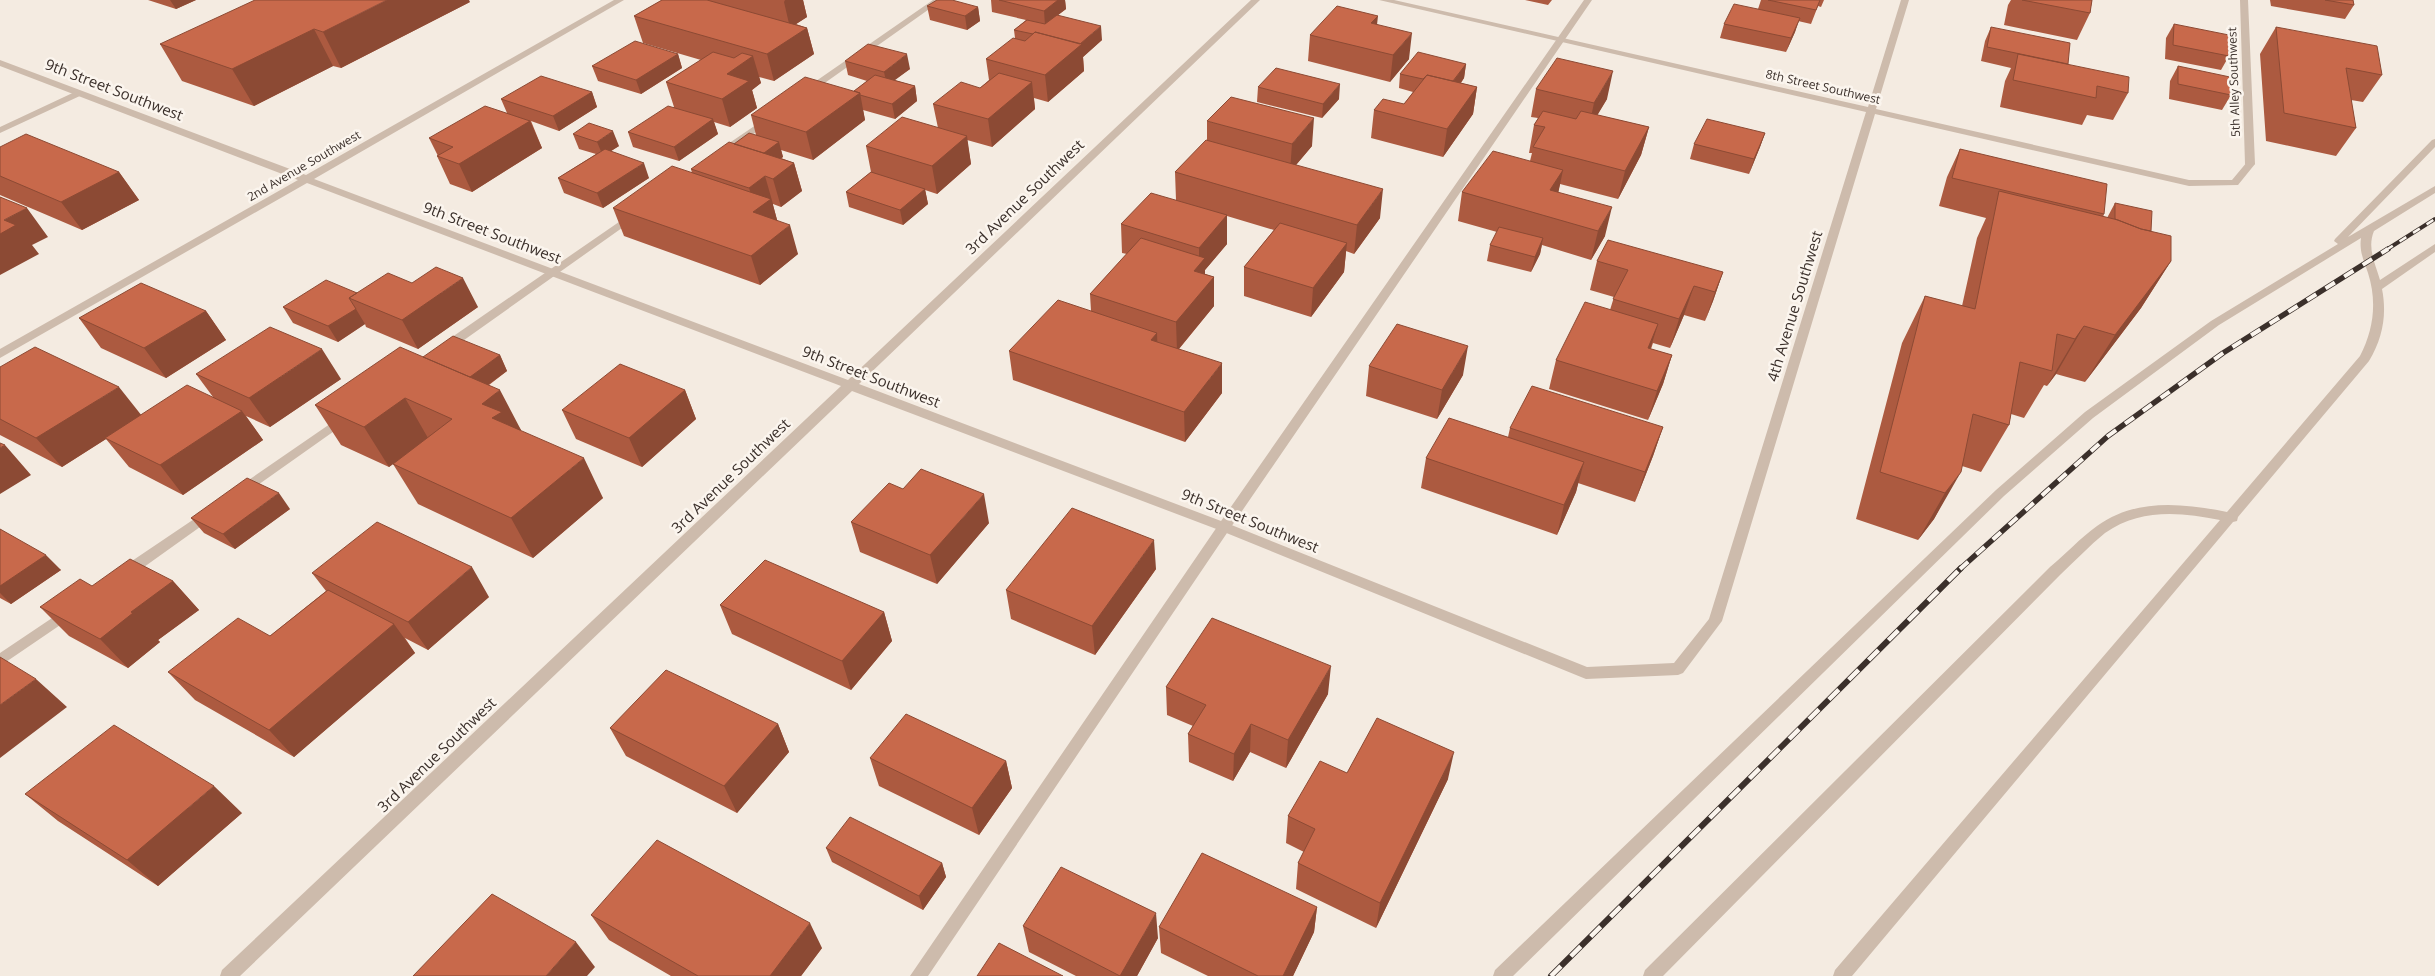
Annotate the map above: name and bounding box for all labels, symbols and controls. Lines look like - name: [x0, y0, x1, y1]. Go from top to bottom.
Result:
- street label: 5th Alley Southwest: [2223, 27, 2244, 137]
- street label: 9th Street Southwest: [42, 54, 186, 125]
- street label: 8th Street Southwest: [1764, 65, 1882, 108]
- street label: 2nd Avenue Southwest: [244, 126, 364, 205]
- street label: 3rd Avenue Southwest: [961, 134, 1088, 258]
- street label: 9th Street Southwest: [420, 197, 564, 268]
- street label: 4th Avenue Southwest: [1762, 228, 1827, 384]
- street label: 9th Street Southwest: [799, 341, 943, 412]
- street label: 3rd Avenue Southwest: [667, 413, 794, 537]
- street label: 9th Street Southwest: [1179, 483, 1322, 557]
- street label: 3rd Avenue Southwest: [373, 692, 500, 816]

